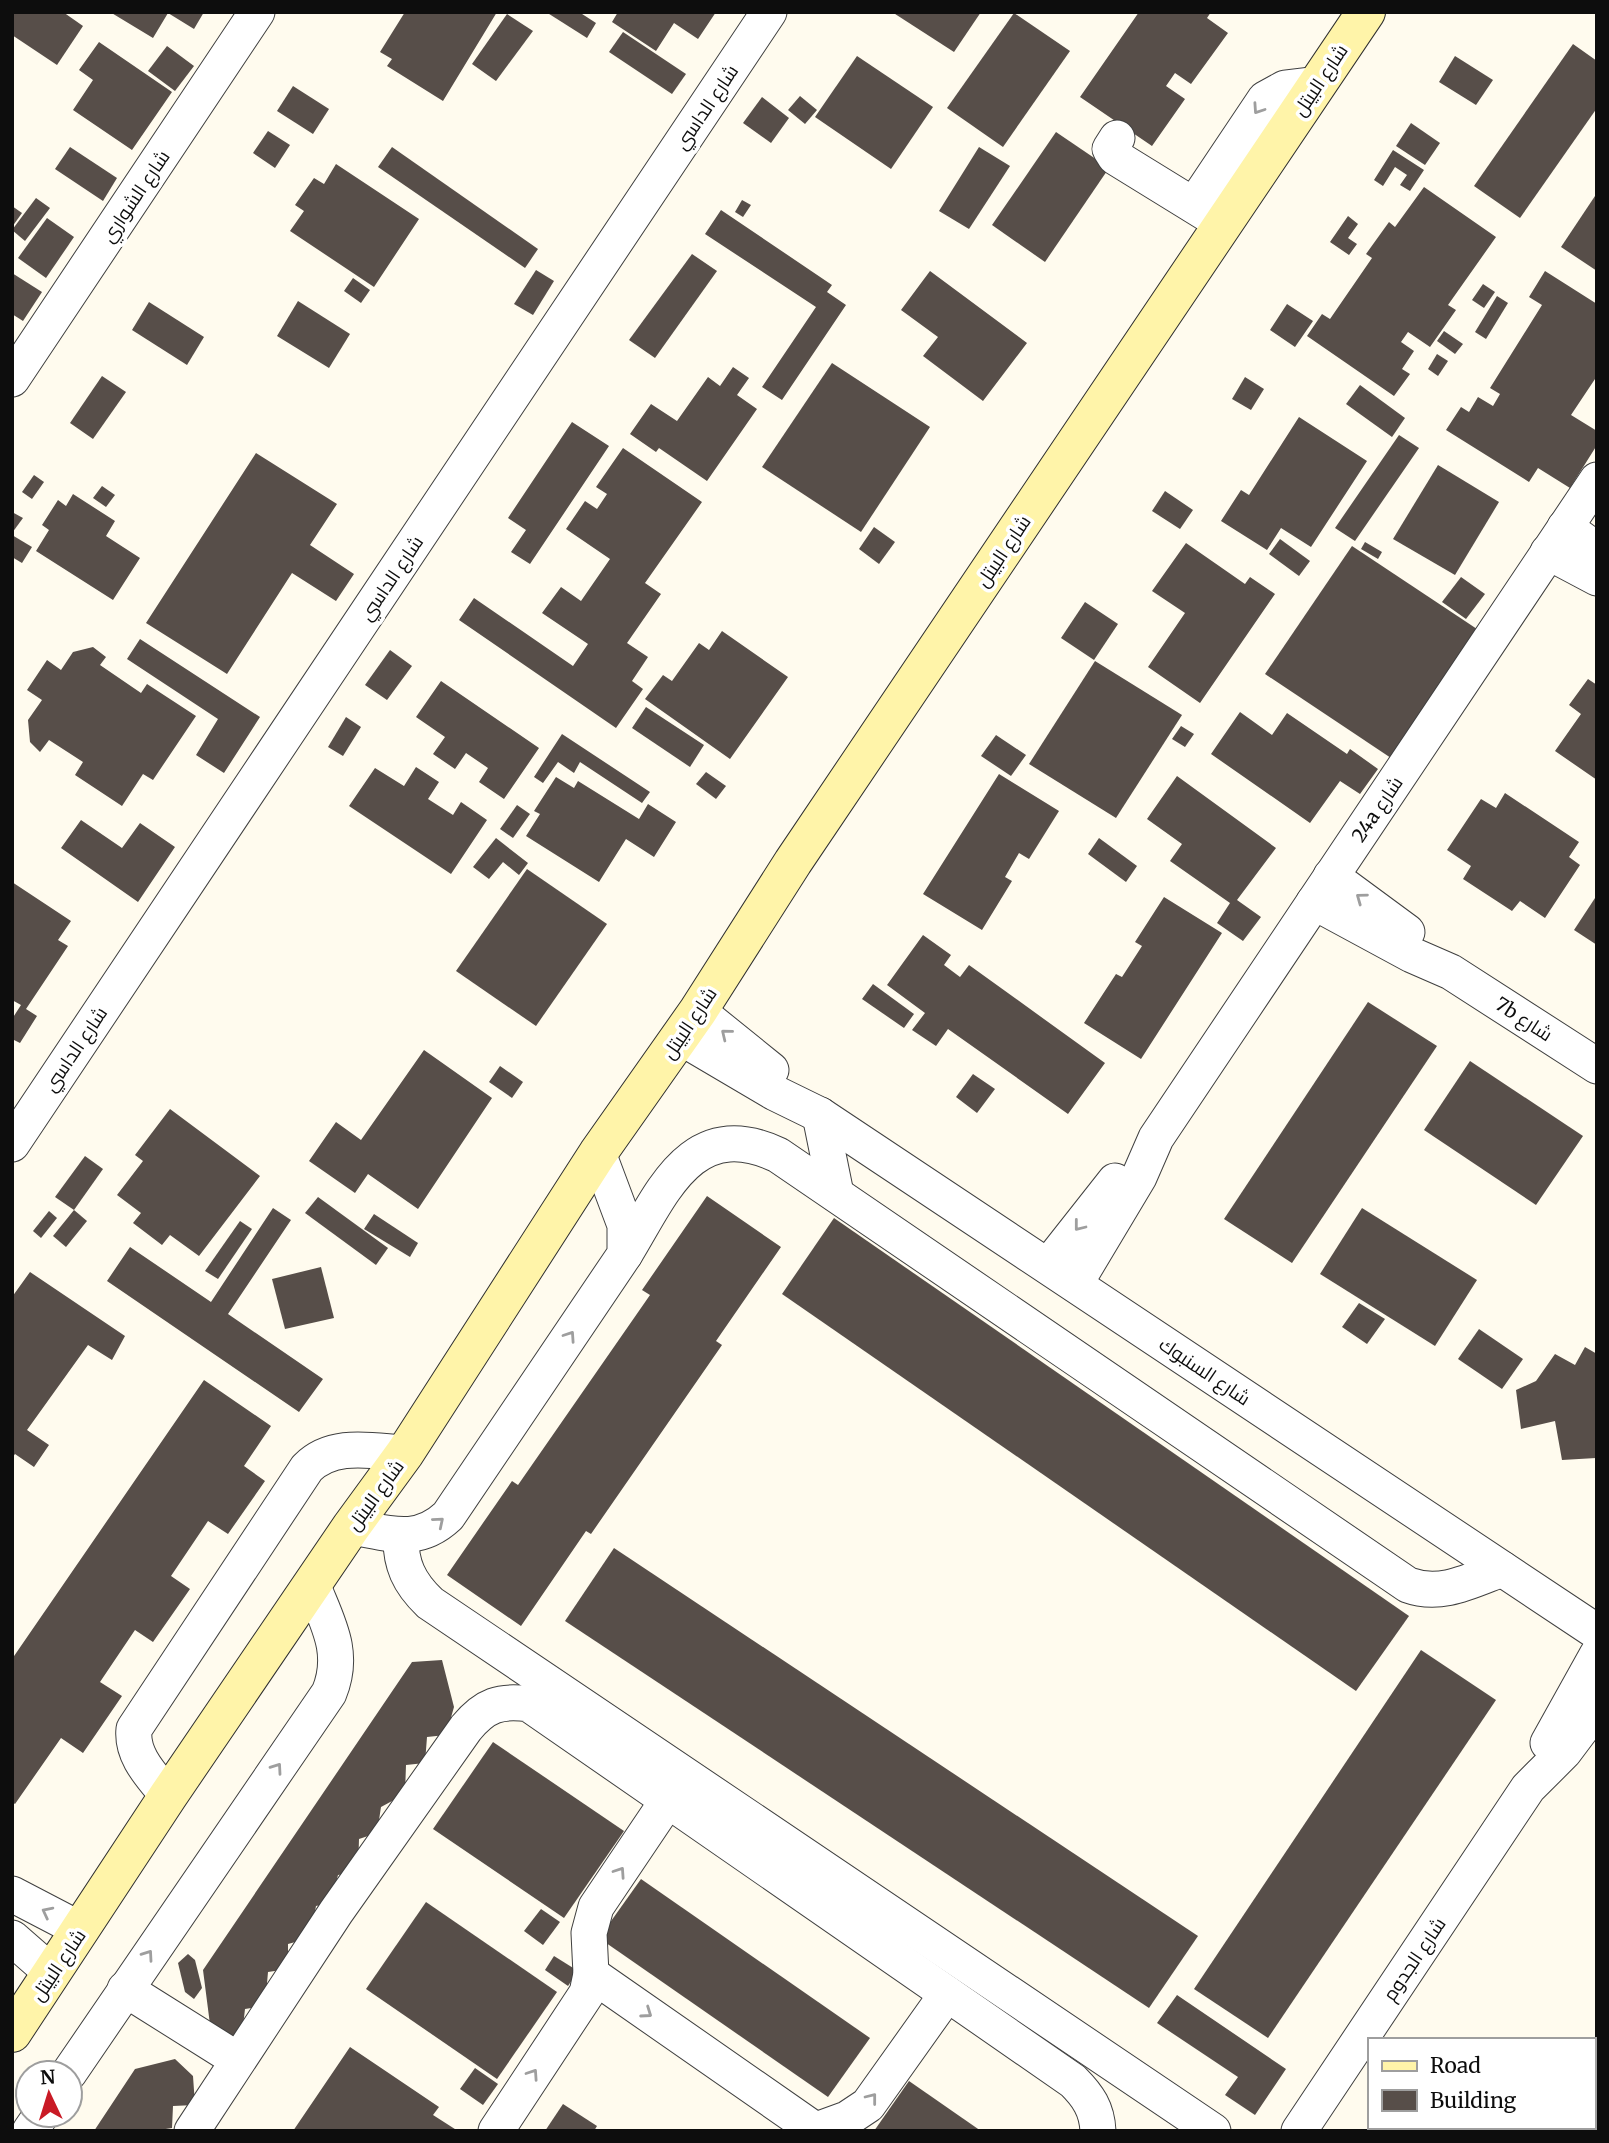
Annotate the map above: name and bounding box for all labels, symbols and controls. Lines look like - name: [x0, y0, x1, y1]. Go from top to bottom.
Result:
- street label: شارع البيتل: [1287, 39, 1354, 122]
- street label: شارع الداسي: [669, 60, 746, 156]
- one-way arrow: [1254, 101, 1267, 114]
- street label: شارع الشواري: [95, 145, 177, 248]
- street label: شارع البيتل: [970, 510, 1037, 593]
- street label: شارع الداسي: [354, 531, 431, 627]
- street label: 24a شارع: [1346, 772, 1409, 848]
- one-way arrow: [1356, 894, 1368, 906]
- street label: شارع البيتل: [656, 982, 723, 1065]
- street label: 7b شارع: [1490, 992, 1557, 1048]
- street label: شارع الداسي: [38, 1002, 115, 1098]
- one-way arrow: [722, 1029, 734, 1042]
- one-way arrow: [1075, 1218, 1088, 1230]
- one-way arrow: [561, 1331, 574, 1344]
- street label: شارع السنبوك: [1154, 1332, 1255, 1412]
- street label: شارع البيتل: [341, 1455, 410, 1536]
- one-way arrow: [431, 1518, 444, 1530]
- one-way arrow: [269, 1763, 281, 1776]
- one-way arrow: [612, 1867, 624, 1880]
- one-way arrow: [42, 1906, 54, 1920]
- street label: شارع الجدوم: [1377, 1913, 1452, 2006]
- street label: شارع البيتل: [25, 1924, 92, 2007]
- one-way arrow: [140, 1950, 153, 1963]
- one-way arrow: [639, 2005, 652, 2017]
- legend: [1368, 2038, 1595, 2129]
- text: Road: [1430, 2052, 1481, 2079]
- north arrow: [14, 2059, 84, 2129]
- text: N: [39, 2065, 56, 2090]
- one-way arrow: [525, 2069, 538, 2082]
- text: Building: [1430, 2087, 1517, 2114]
- one-way arrow: [864, 2094, 877, 2106]

